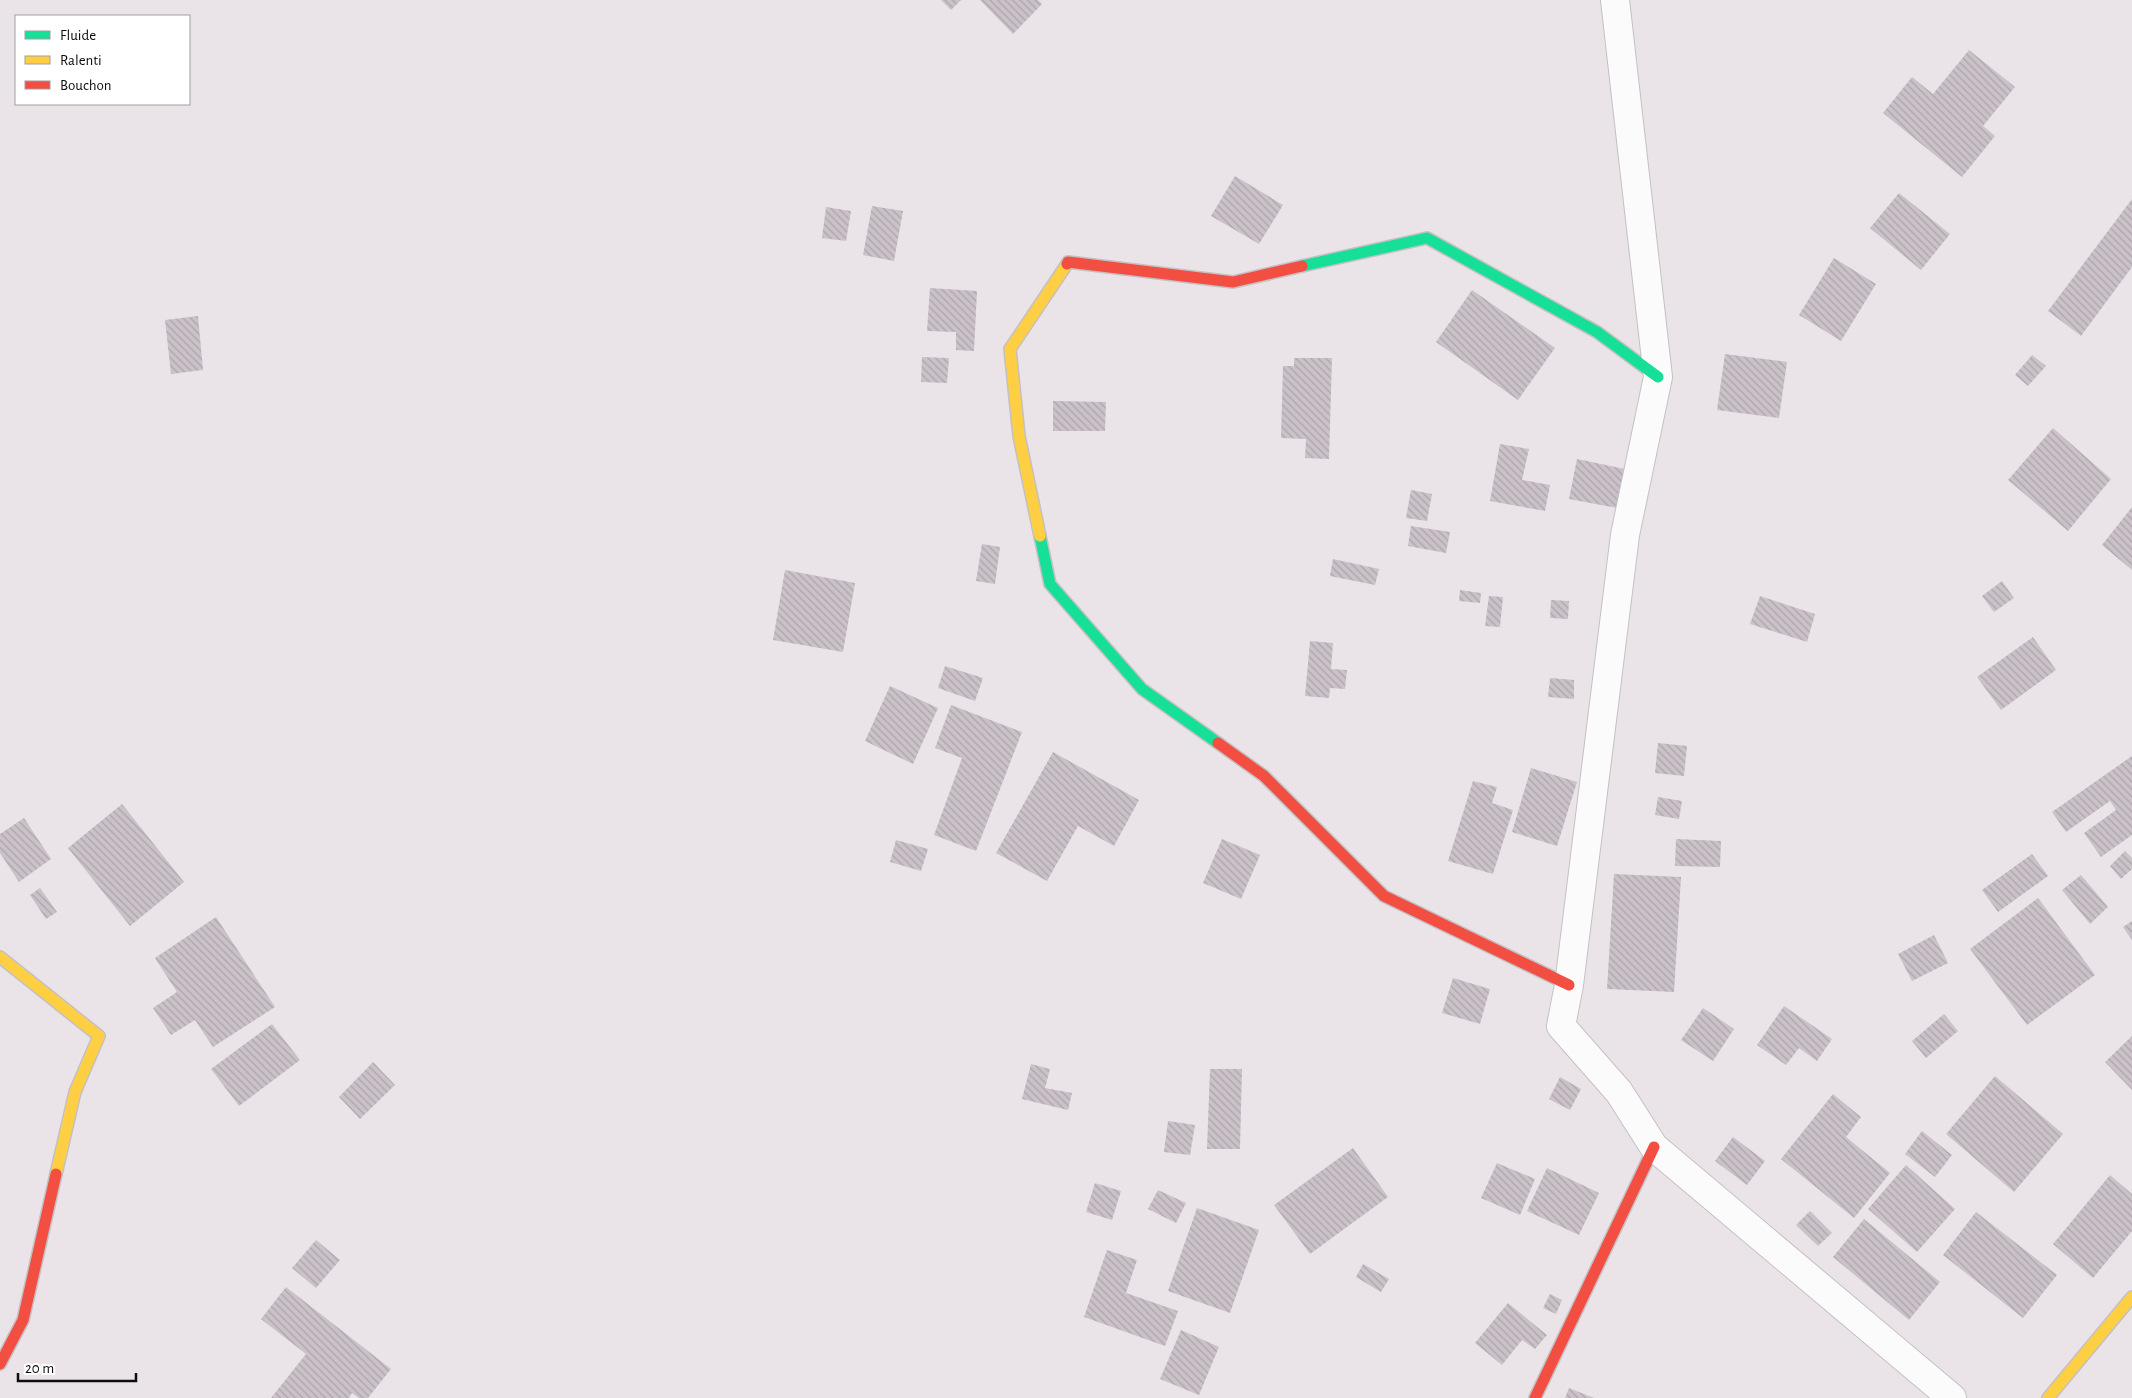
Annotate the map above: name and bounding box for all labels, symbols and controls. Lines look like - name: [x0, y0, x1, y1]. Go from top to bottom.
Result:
- legend: [15, 15, 190, 105]
- text: Fluide: [60, 28, 96, 43]
- text: Ralenti: [60, 53, 102, 68]
- text: Bouchon: [60, 78, 111, 93]
- scale bar: [18, 1350, 135, 1382]
- text: 20 m: [25, 1361, 54, 1376]

